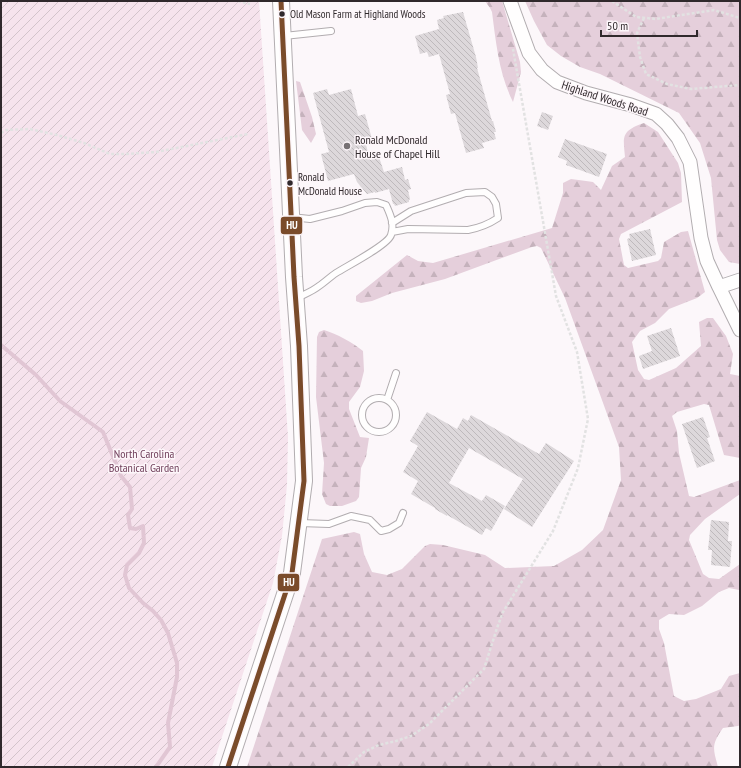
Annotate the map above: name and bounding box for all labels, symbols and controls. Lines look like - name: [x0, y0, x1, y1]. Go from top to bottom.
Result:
- place label: Old Mason Farm at Highland Woods: [290, 7, 426, 21]
- marker: Old Mason Farm at Highland Woods: [277, 9, 287, 19]
- scale bar: [601, 12, 697, 38]
- text: 50 m: [607, 18, 628, 33]
- street label: Highland Woods Road: [560, 77, 650, 119]
- place label: Ronald McDonald House of Chapel Hill: [355, 132, 440, 161]
- marker: Ronald McDonald House of Chapel Hill: [342, 141, 352, 151]
- place label: Ronald McDonald House: [298, 170, 362, 198]
- marker: Ronald McDonald House: [285, 178, 295, 188]
- line badge: HU: [280, 216, 303, 235]
- text: HU: [286, 218, 298, 232]
- park label: North Carolina Botanical Garden: [109, 446, 179, 475]
- line badge: HU: [277, 573, 300, 592]
- text: HU: [283, 575, 295, 589]

